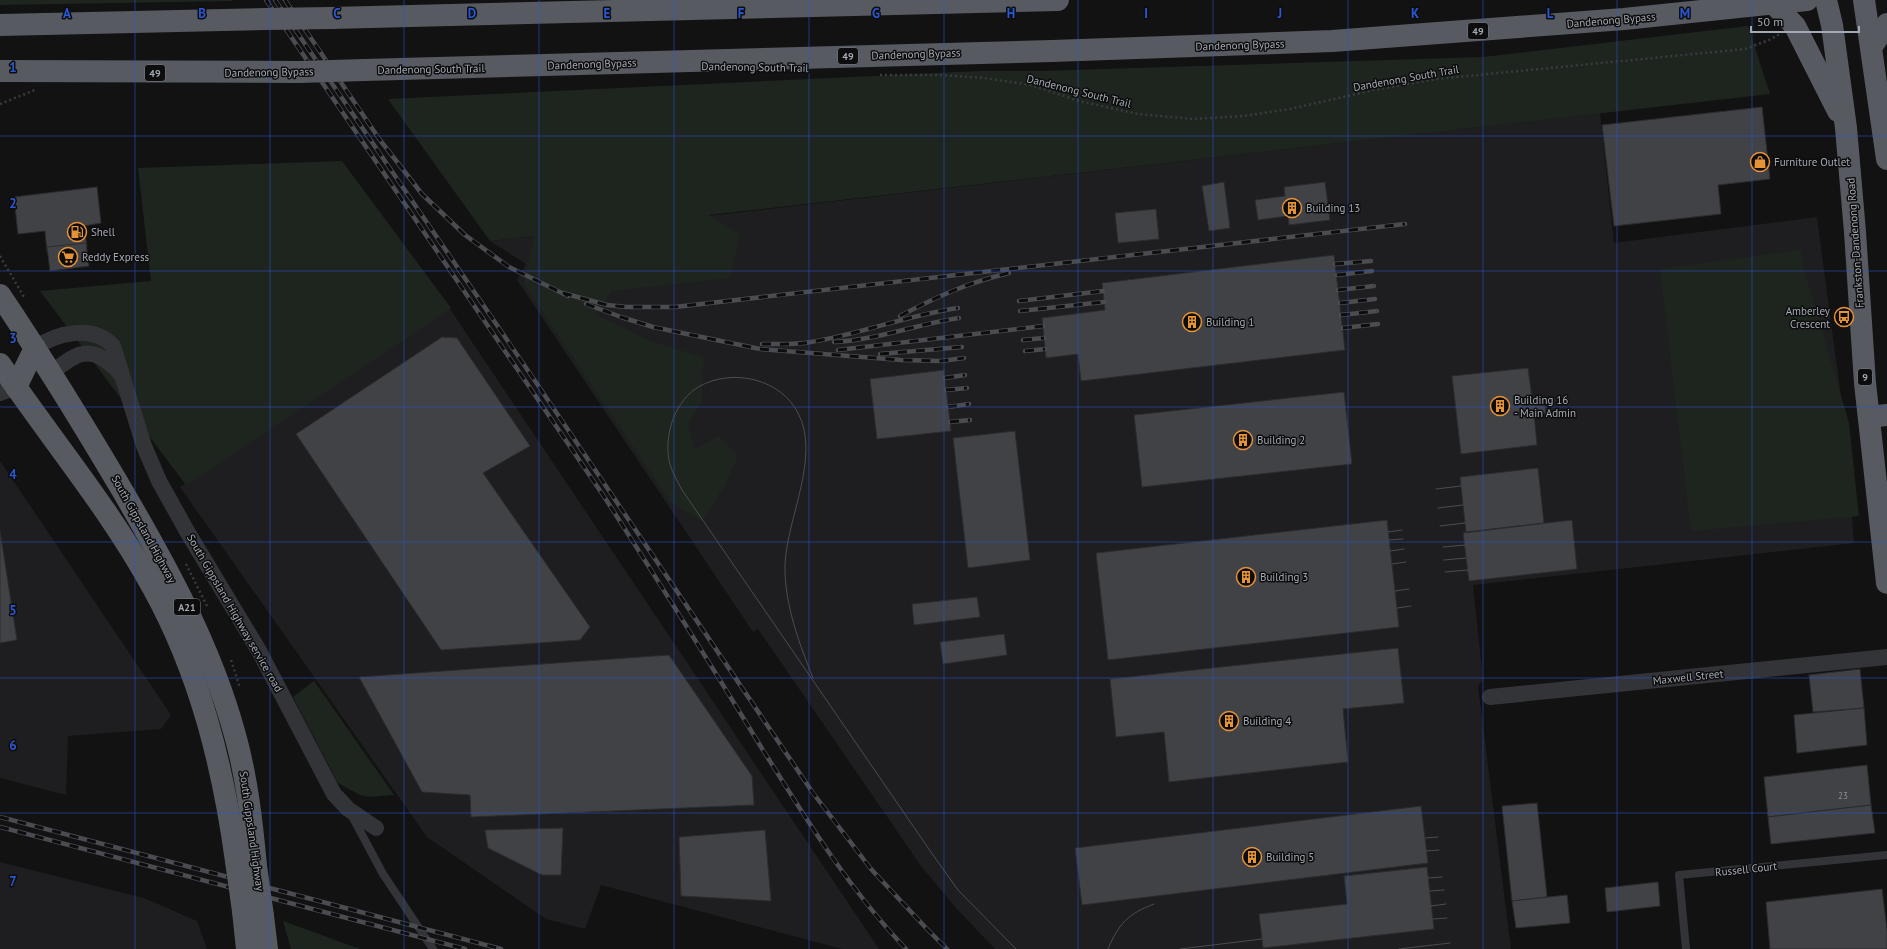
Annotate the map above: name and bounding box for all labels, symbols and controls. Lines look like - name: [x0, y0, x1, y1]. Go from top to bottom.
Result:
- text: A: [63, 5, 71, 22]
- text: B: [198, 5, 206, 22]
- text: C: [333, 5, 341, 22]
- text: D: [468, 5, 476, 22]
- text: E: [604, 5, 611, 22]
- text: F: [738, 5, 745, 22]
- text: G: [872, 5, 880, 22]
- text: H: [1007, 5, 1015, 22]
- text: I: [1144, 5, 1148, 22]
- text: J: [1277, 5, 1282, 22]
- text: K: [1411, 5, 1419, 22]
- text: L: [1547, 5, 1554, 22]
- text: M: [1680, 5, 1690, 22]
- scale bar: [1751, 8, 1859, 34]
- street label: Dandenong Bypass: [1566, 9, 1656, 31]
- text: 50 m: [1757, 14, 1783, 29]
- road number: 49: [1468, 23, 1488, 39]
- street label: Dandenong Bypass: [1195, 36, 1285, 54]
- street label: Dandenong Bypass: [871, 45, 961, 63]
- road number: 49: [838, 48, 858, 64]
- street label: Dandenong Bypass: [547, 55, 637, 73]
- text: 1: [9, 59, 17, 76]
- street label: Dandenong South Trail: [701, 59, 810, 75]
- street label: Dandenong South Trail: [377, 61, 486, 77]
- street label: Dandenong South Trail: [1352, 62, 1461, 94]
- street label: Dandenong Bypass: [224, 64, 314, 80]
- road number: 49: [145, 65, 165, 81]
- street label: Dandenong South Trail: [1025, 71, 1133, 111]
- shop icon: Furniture Outlet: [1749, 151, 1771, 173]
- place label: Furniture Outlet: [1774, 155, 1850, 169]
- street label: Frankston-Dandenong Road: [1843, 177, 1867, 309]
- text: 2: [9, 195, 17, 212]
- building icon: Building 13: [1281, 197, 1303, 219]
- place label: Building 13: [1306, 201, 1360, 215]
- fuel station icon: Shell: [66, 221, 88, 243]
- place label: Shell: [91, 225, 116, 239]
- supermarket icon: Reddy Express: [57, 246, 79, 268]
- place label: Reddy Express: [82, 250, 150, 264]
- place label: Amberley Crescent: [1786, 304, 1831, 331]
- bus stop icon: Amberley Crescent: [1833, 306, 1855, 328]
- building icon: Building 1: [1181, 311, 1203, 333]
- place label: Building 1: [1206, 315, 1254, 329]
- text: 3: [9, 330, 17, 347]
- road number: 9: [1858, 369, 1872, 385]
- place label: Building 16 - Main Admin: [1514, 393, 1576, 420]
- building icon: Building 16 - Main Admin: [1489, 395, 1511, 417]
- building icon: Building 2: [1232, 429, 1254, 451]
- place label: Building 2: [1257, 433, 1305, 447]
- text: 4: [9, 466, 17, 483]
- street label: South Gippsland Highway: [109, 473, 180, 586]
- street label: South Gippsland Highway service road: [184, 532, 286, 695]
- building icon: Building 3: [1235, 566, 1257, 588]
- place label: Building 3: [1260, 570, 1308, 584]
- road number: A21: [174, 599, 200, 615]
- text: 5: [9, 602, 17, 619]
- street label: Maxwell Street: [1652, 666, 1724, 688]
- building icon: Building 4: [1218, 710, 1240, 732]
- place label: Building 4: [1243, 714, 1291, 728]
- text: 6: [9, 737, 17, 754]
- street label: South Gippsland Highway: [237, 770, 267, 893]
- house number: 23: [1838, 790, 1848, 801]
- building icon: Building 5: [1241, 846, 1263, 868]
- place label: Building 5: [1266, 850, 1314, 864]
- street label: Russell Court: [1714, 859, 1778, 879]
- text: 7: [9, 873, 17, 890]

